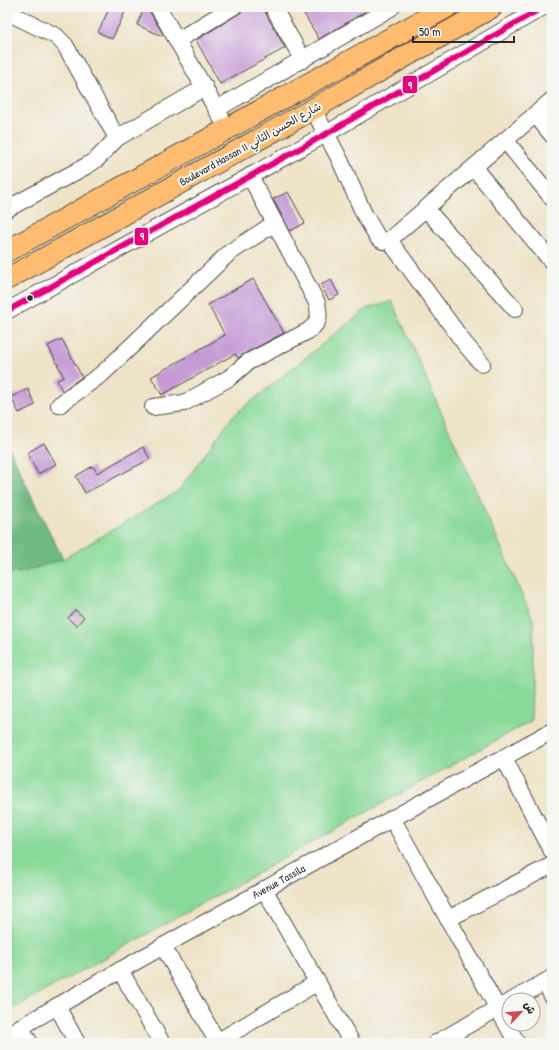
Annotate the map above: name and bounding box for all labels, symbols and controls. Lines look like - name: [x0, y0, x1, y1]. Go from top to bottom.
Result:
- scale bar: [413, 18, 514, 44]
- text: 50 m: [419, 23, 440, 40]
- line badge: 9: [402, 75, 418, 94]
- text: 9: [408, 78, 412, 92]
- street label: Boulevard Hassan II شارع الحسن الثاني: [177, 99, 325, 192]
- line badge: 9: [134, 227, 149, 246]
- text: 9: [140, 229, 144, 243]
- unlabelled marker: [25, 293, 35, 303]
- street label: Avenue Tassila: [250, 861, 308, 902]
- north arrow: [501, 992, 541, 1032]
- text: ش: [521, 999, 539, 1016]

